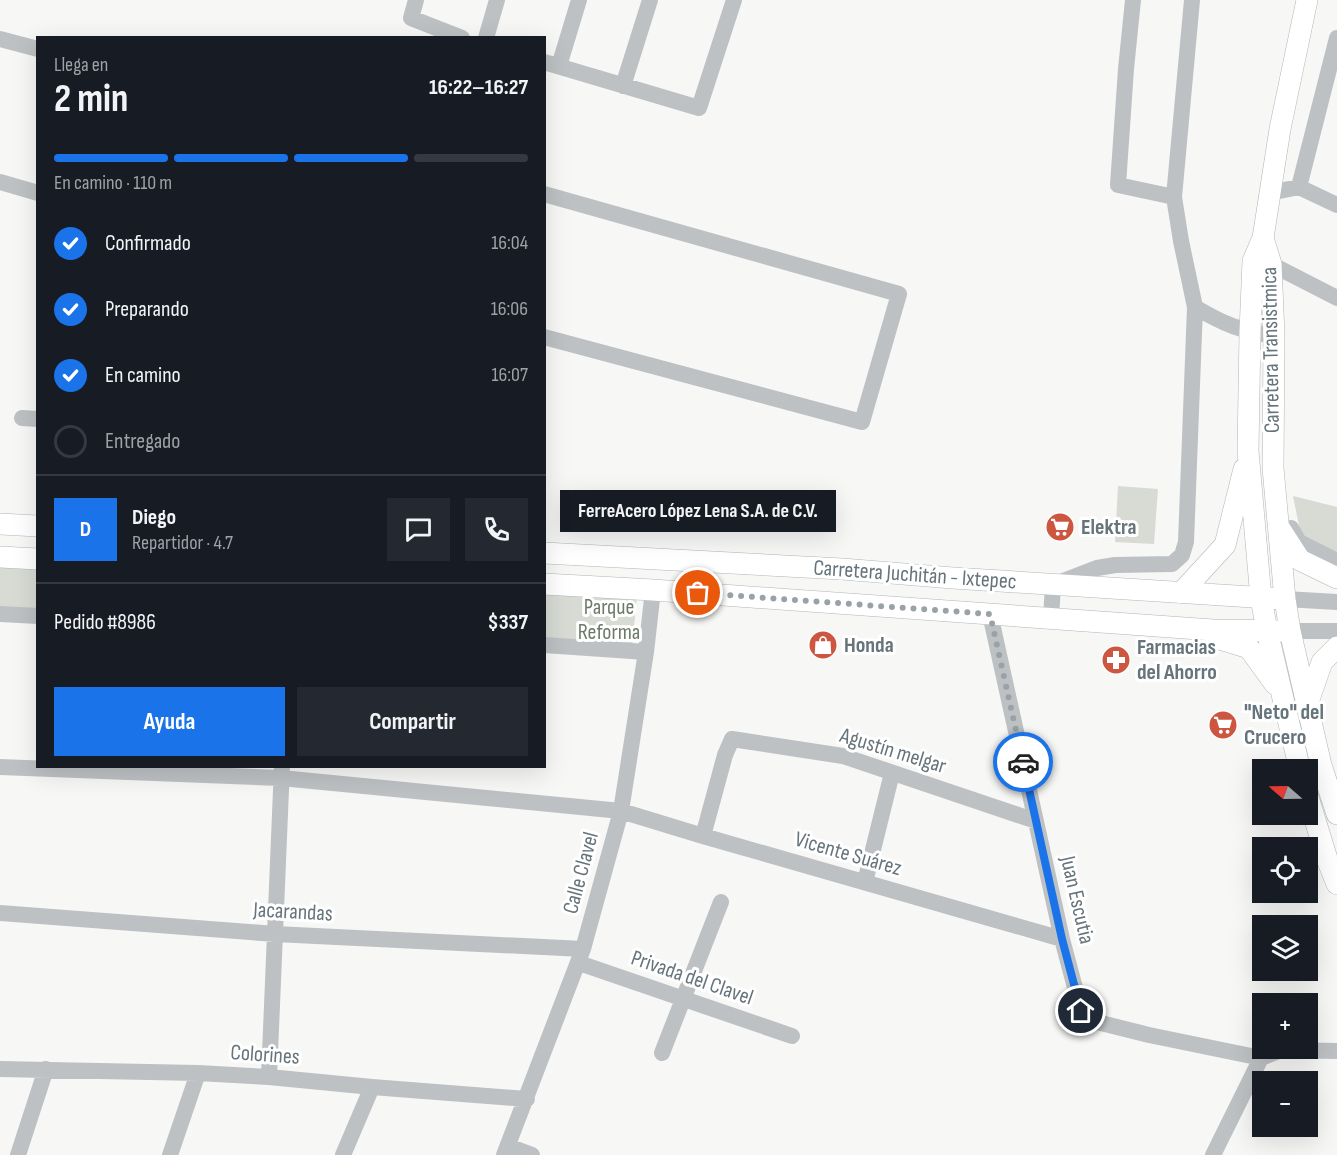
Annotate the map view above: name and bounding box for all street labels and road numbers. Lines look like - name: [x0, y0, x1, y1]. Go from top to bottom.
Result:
- street label: Carretera Transistmica: [1256, 267, 1286, 433]
- street label: Carretera Juchitán - Ixtepec: [813, 554, 1017, 596]
- street label: Agustín melgar: [836, 722, 949, 780]
- street label: Vicente Suárez: [792, 826, 905, 882]
- street label: Calle Clavel: [557, 829, 605, 917]
- street label: Juan Escutia: [1054, 852, 1100, 947]
- street label: Jacarandas: [252, 896, 333, 928]
- street label: Privada del Clavel: [627, 944, 757, 1012]
- street label: Colorines: [229, 1039, 301, 1071]

